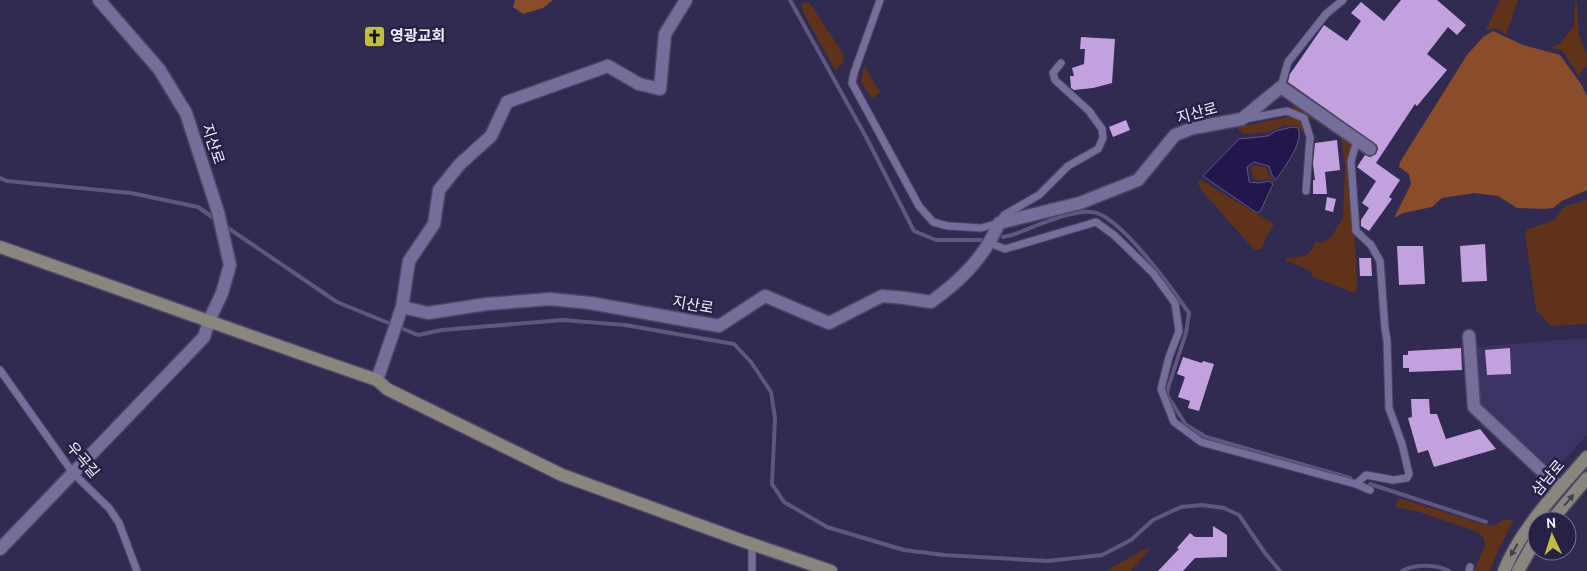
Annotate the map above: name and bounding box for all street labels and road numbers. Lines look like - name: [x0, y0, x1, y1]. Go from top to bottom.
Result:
- street label: 지산로: [1175, 99, 1219, 127]
- street label: 지산로: [198, 122, 228, 166]
- street label: 지산로: [671, 293, 715, 317]
- street label: 우곡길: [63, 438, 103, 482]
- street label: 삼남로: [1528, 456, 1568, 500]

